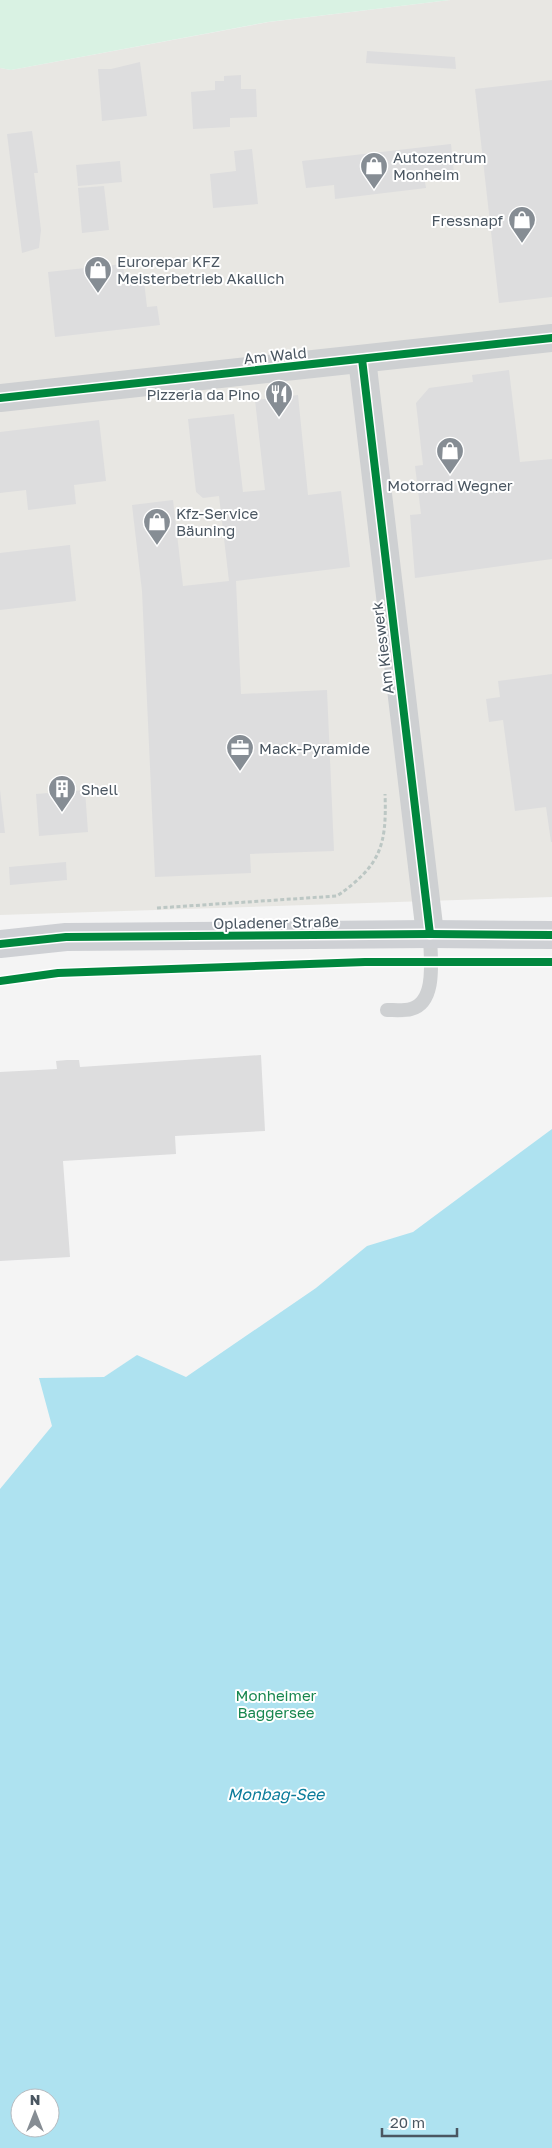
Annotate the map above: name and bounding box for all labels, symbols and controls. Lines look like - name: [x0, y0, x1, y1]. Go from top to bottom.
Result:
- place label: Autozentrum Monheim: [393, 148, 486, 183]
- shop icon: Autozentrum Monheim: [359, 151, 389, 190]
- shop icon: Fressnapf: [507, 205, 537, 244]
- place label: Fressnapf: [432, 211, 504, 229]
- place label: Eurorepar KFZ Meisterbetrieb Akallich: [117, 252, 284, 287]
- shop icon: Eurorepar KFZ Meisterbetrieb Akallich: [83, 255, 113, 294]
- street label: Am Wald: [243, 343, 307, 367]
- restaurant icon: Pizzeria da Pino: [264, 379, 294, 418]
- place label: Pizzeria da Pino: [146, 385, 260, 403]
- shop icon: Motorrad Wegner: [435, 436, 465, 475]
- place label: Motorrad Wegner: [387, 476, 513, 494]
- place label: Kfz-Service Bäuning: [176, 504, 258, 539]
- shop icon: Kfz-Service Bäuning: [142, 507, 172, 546]
- street label: Am Kieswerk: [367, 600, 397, 695]
- office icon: Mack-Pyramide: [225, 733, 255, 772]
- place label: Mack-Pyramide: [259, 739, 370, 757]
- building icon: Shell: [47, 774, 77, 813]
- place label: Shell: [81, 780, 118, 798]
- street label: Opladener Straße: [213, 912, 339, 932]
- park label: Monheimer Baggersee: [236, 1686, 317, 1721]
- water label: Monbag-See: [228, 1784, 326, 1804]
- north arrow: [10, 2088, 60, 2138]
- text: N: [30, 2091, 40, 2108]
- scale bar: [382, 2106, 457, 2138]
- text: 20 m: [390, 2113, 425, 2131]

